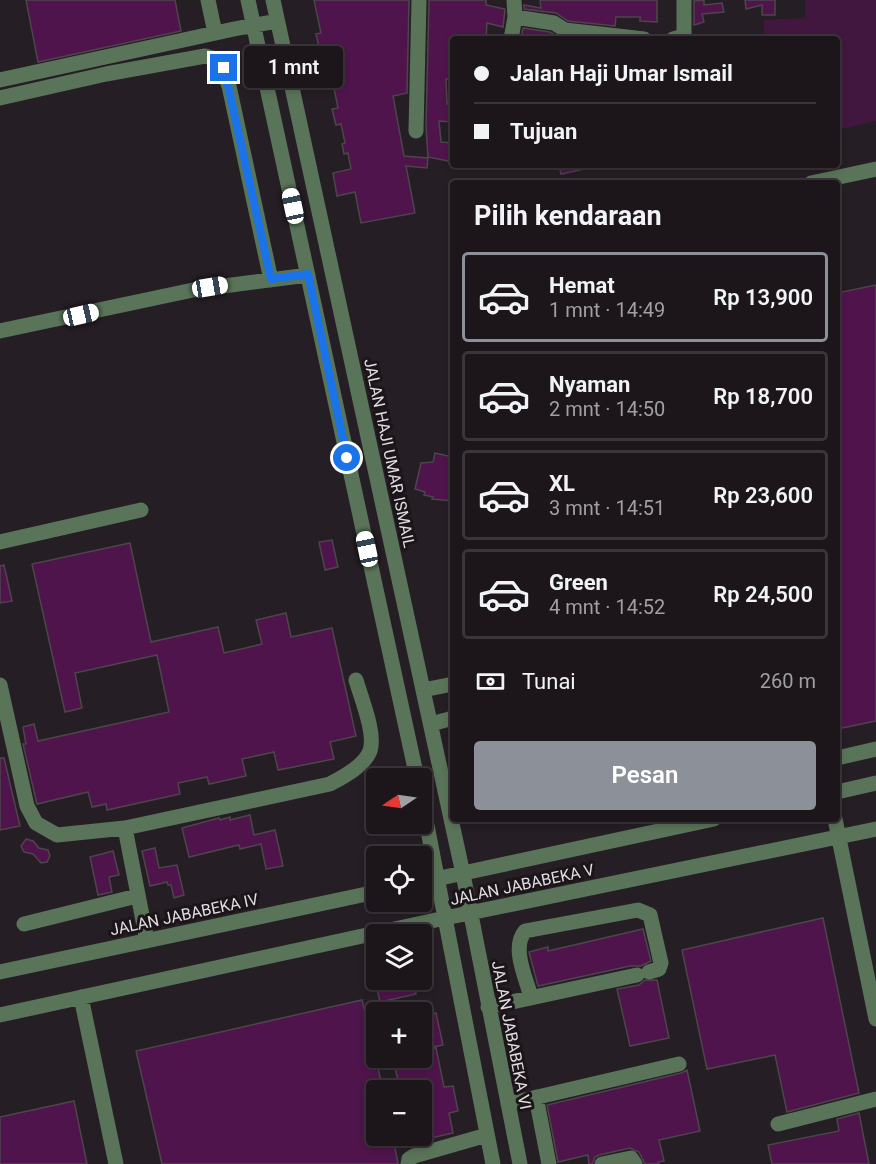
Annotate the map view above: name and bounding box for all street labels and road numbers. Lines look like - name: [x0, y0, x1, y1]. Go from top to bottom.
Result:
- street label: JALAN HAJI UMAR ISMAIL: [360, 357, 419, 550]
- street label: JALAN JABABEKA V: [448, 860, 596, 909]
- street label: JALAN JABABEKA IV: [108, 889, 260, 940]
- street label: JALAN JABABEKA VI: [488, 959, 535, 1111]

